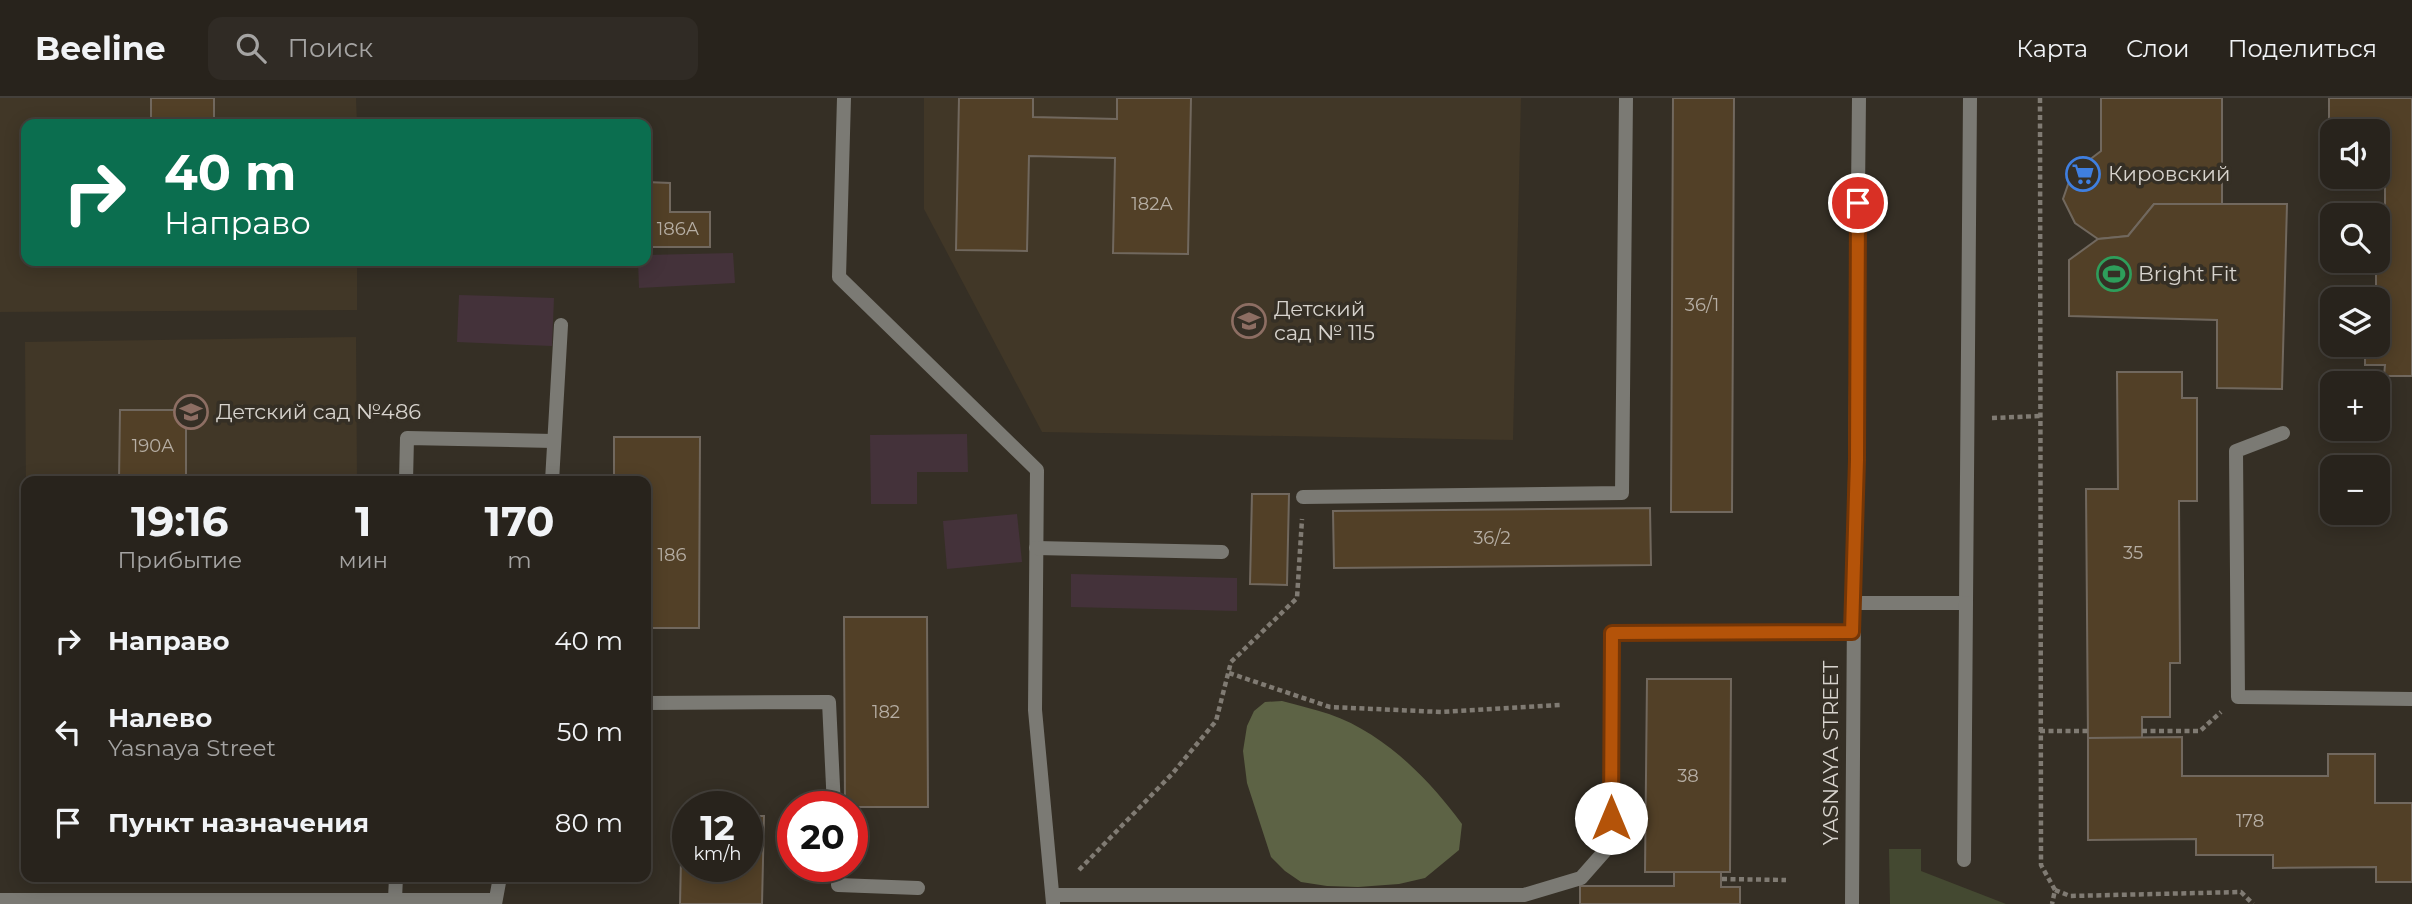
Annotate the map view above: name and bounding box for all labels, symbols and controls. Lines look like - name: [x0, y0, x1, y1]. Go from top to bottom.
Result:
- search box: [208, 17, 698, 80]
- text: Beeline: [35, 28, 166, 68]
- icon: search: [232, 29, 270, 67]
- text: Поиск: [288, 32, 373, 64]
- text: Карта: [2016, 34, 2088, 63]
- text: Слои: [2126, 34, 2190, 63]
- text: Поделиться: [2228, 34, 2377, 63]
- map controls: [2320, 119, 2390, 525]
- button: sound: [2320, 119, 2390, 189]
- text: 40 m: [164, 143, 296, 202]
- icon: right: [49, 147, 140, 238]
- supermarket icon: Кировский: [2064, 155, 2102, 193]
- place label: Кировский: [2108, 161, 2230, 186]
- pin: [1828, 173, 1888, 233]
- icon: arrive: [1839, 184, 1877, 222]
- house number: 182А: [1131, 193, 1173, 215]
- text: Направо: [164, 203, 311, 242]
- button: search: [2320, 203, 2390, 273]
- house number: 186А: [657, 218, 700, 240]
- sports icon: Bright Fit: [2095, 255, 2133, 293]
- place label: Bright Fit: [2138, 261, 2238, 286]
- button: layers: [2320, 287, 2390, 357]
- house number: 36/1: [1685, 294, 1719, 316]
- place label: Детский сад № 115: [1274, 296, 1375, 345]
- school or university icon: Детский сад № 115: [1230, 302, 1268, 340]
- button: +: [2320, 371, 2390, 441]
- school or university icon: Детский сад №486: [172, 393, 210, 431]
- place label: Детский сад №486: [216, 399, 421, 424]
- house number: 190А: [132, 435, 175, 457]
- button: −: [2320, 455, 2390, 525]
- text: 19:16: [131, 495, 228, 547]
- text: 1: [355, 495, 372, 547]
- text: 170: [484, 495, 555, 547]
- house number: 36/2: [1473, 527, 1511, 549]
- house number: 35: [2123, 542, 2143, 564]
- house number: 186: [658, 544, 687, 566]
- text: Прибытие: [117, 546, 242, 574]
- text: мин: [339, 546, 388, 574]
- text: m: [507, 546, 532, 574]
- icon: right: [49, 622, 87, 660]
- text: Направо: [108, 625, 229, 657]
- text: 40 m: [554, 625, 623, 657]
- street label: YASNAYA STREET: [1818, 661, 1843, 845]
- house number: 182: [872, 701, 900, 723]
- text: Налево: [108, 702, 212, 734]
- icon: left: [49, 713, 87, 751]
- text: 50 m: [557, 716, 623, 748]
- text: Yasnaya Street: [108, 734, 276, 762]
- house number: 38: [1677, 765, 1699, 787]
- position arrow: [1574, 781, 1648, 855]
- speed limit sign: 20: [777, 791, 868, 882]
- icon: arrive: [49, 804, 87, 842]
- text: 12: [700, 806, 735, 849]
- text: Пункт назначения: [108, 807, 369, 839]
- text: 80 m: [555, 807, 623, 839]
- house number: 178: [2236, 810, 2264, 832]
- text: km/h: [693, 843, 742, 865]

